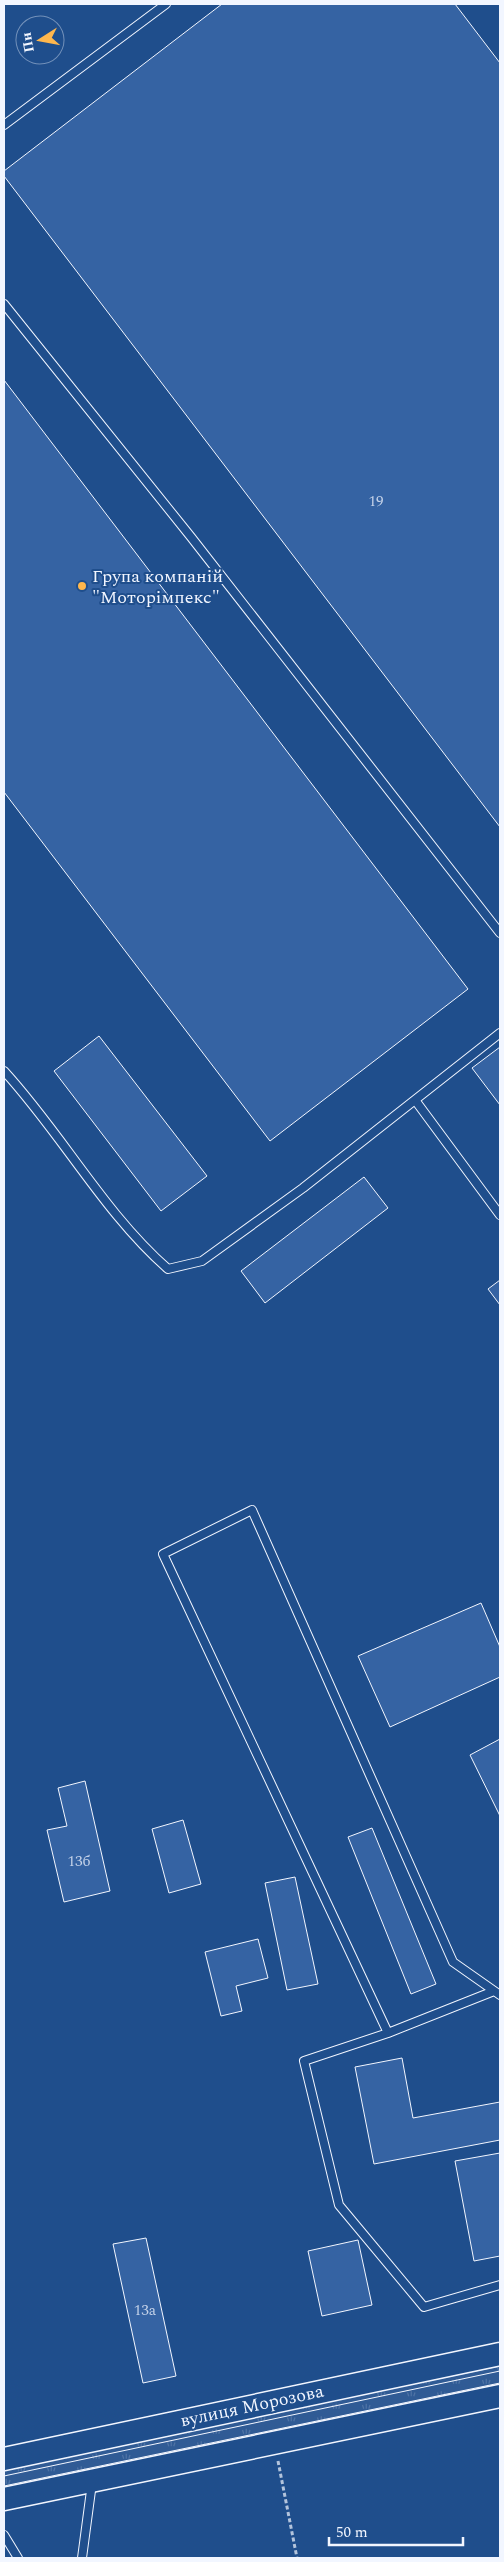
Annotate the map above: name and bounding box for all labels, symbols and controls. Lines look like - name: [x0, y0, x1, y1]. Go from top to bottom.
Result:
- north arrow: [15, 15, 65, 65]
- text: Пн: [15, 30, 40, 54]
- house number: 19: [368, 490, 384, 513]
- place label: Група компаній "Моторімпекс": [92, 563, 223, 611]
- marker: Група компаній "Моторімпекс": [76, 580, 88, 592]
- house number: 13б: [67, 1850, 91, 1873]
- house number: 13а: [134, 2299, 157, 2322]
- street label: вулиця Морозова: [178, 2378, 326, 2434]
- scale bar: [329, 2514, 463, 2546]
- text: 50 m: [336, 2521, 368, 2544]

